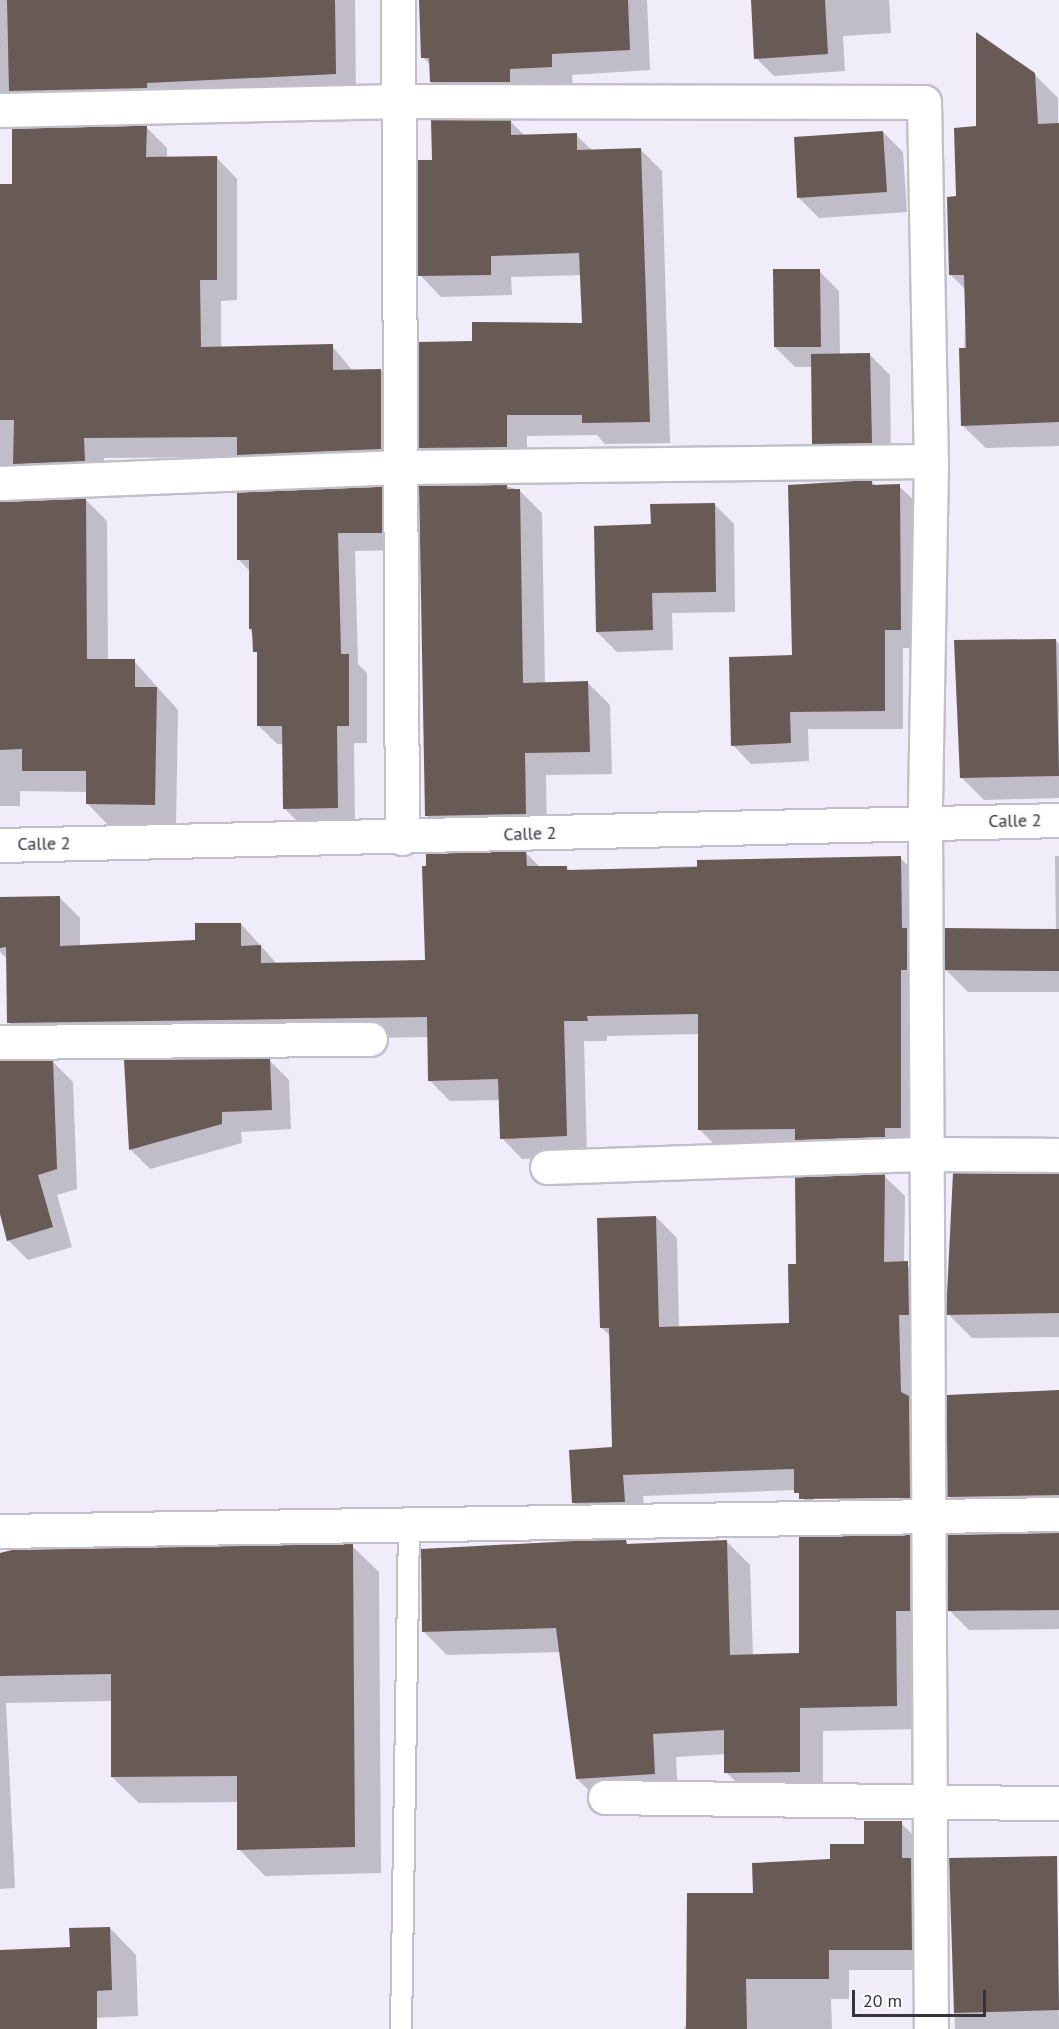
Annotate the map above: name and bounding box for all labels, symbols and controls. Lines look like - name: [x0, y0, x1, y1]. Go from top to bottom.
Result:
- street label: Calle 2: [988, 810, 1042, 832]
- street label: Calle 2: [503, 822, 557, 846]
- street label: Calle 2: [17, 833, 71, 855]
- scale bar: [855, 1978, 988, 2016]
- text: 20 m: [863, 1989, 902, 2012]

